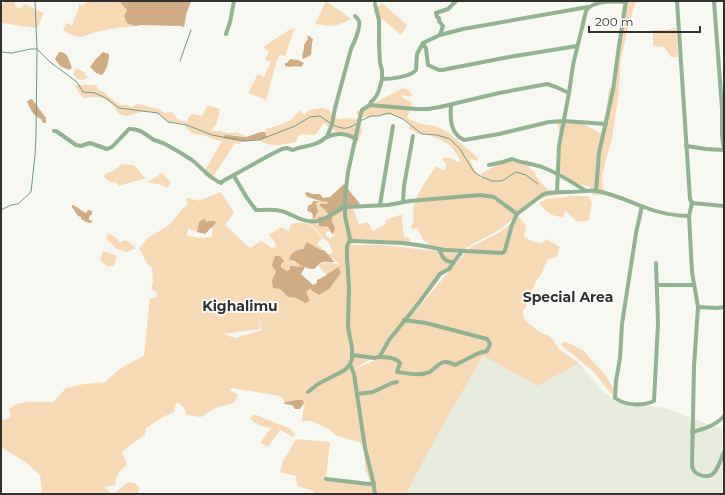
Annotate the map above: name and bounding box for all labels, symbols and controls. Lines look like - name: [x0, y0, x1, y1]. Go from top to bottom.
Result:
- scale bar: [589, 8, 700, 34]
- text: 200 m: [595, 14, 634, 29]
- district label: Special Area: [523, 288, 613, 306]
- district label: Kighalimu: [202, 297, 278, 315]

